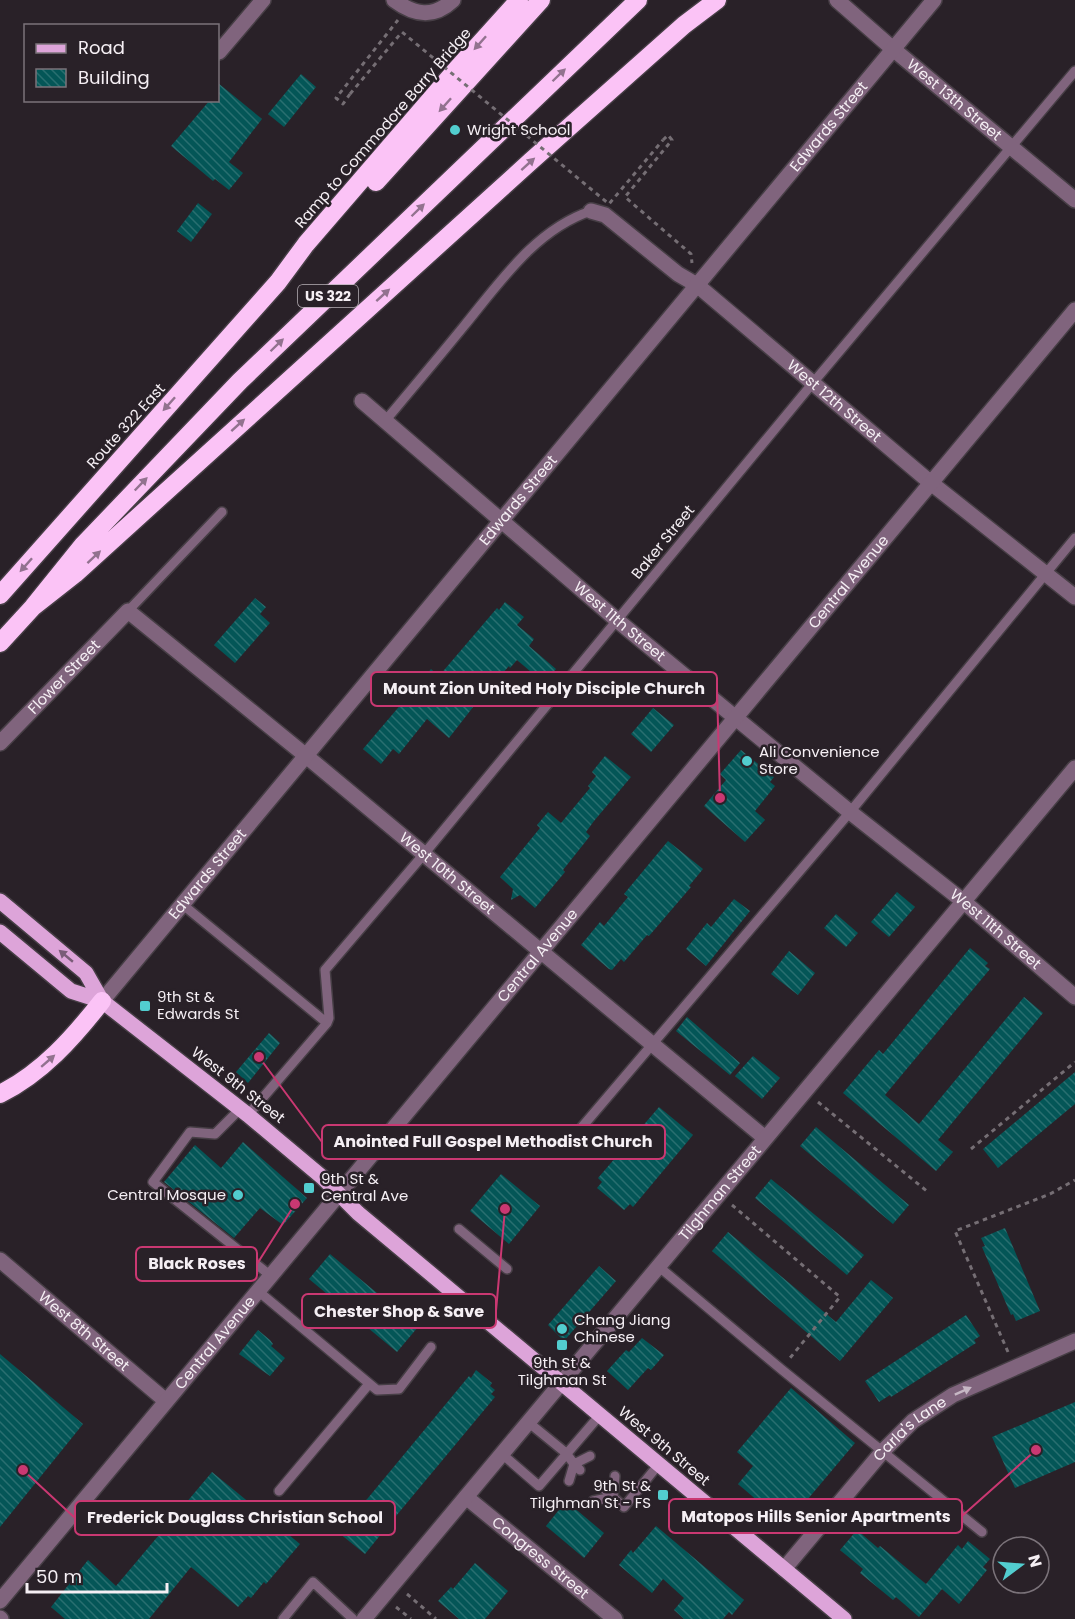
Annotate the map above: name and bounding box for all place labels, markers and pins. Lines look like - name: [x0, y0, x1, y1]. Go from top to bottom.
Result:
- place label: Wright School: [467, 119, 571, 140]
- marker: Wright School: [448, 123, 462, 137]
- callout: Mount Zion United Holy Disciple Church: [371, 672, 717, 706]
- place label: Ali Convenience Store: [759, 741, 880, 779]
- marker: Ali Convenience Store: [740, 754, 754, 768]
- place label: 9th St & Edwards St: [157, 986, 239, 1024]
- marker: 9th St & Edwards St: [138, 999, 152, 1013]
- callout: Anointed Full Gospel Methodist Church: [322, 1125, 665, 1159]
- place label: 9th St & Central Ave: [321, 1168, 408, 1206]
- marker: 9th St & Central Ave: [302, 1181, 316, 1195]
- place label: Central Mosque: [107, 1184, 226, 1205]
- marker: Central Mosque: [231, 1188, 245, 1202]
- callout: Black Roses: [136, 1247, 257, 1281]
- callout: Chester Shop & Save: [302, 1294, 496, 1328]
- place label: Chang Jiang Chinese: [574, 1309, 671, 1347]
- marker: Chang Jiang Chinese: [555, 1322, 569, 1336]
- marker: 9th St & Tilghman St: [555, 1338, 569, 1352]
- place label: 9th St & Tilghman St: [518, 1352, 606, 1390]
- place label: 9th St & Tilghman St - FS: [530, 1475, 651, 1513]
- marker: 9th St & Tilghman St - FS: [656, 1488, 670, 1502]
- callout: Matopos Hills Senior Apartments: [669, 1499, 962, 1533]
- callout: Frederick Douglass Christian School: [75, 1501, 395, 1535]

